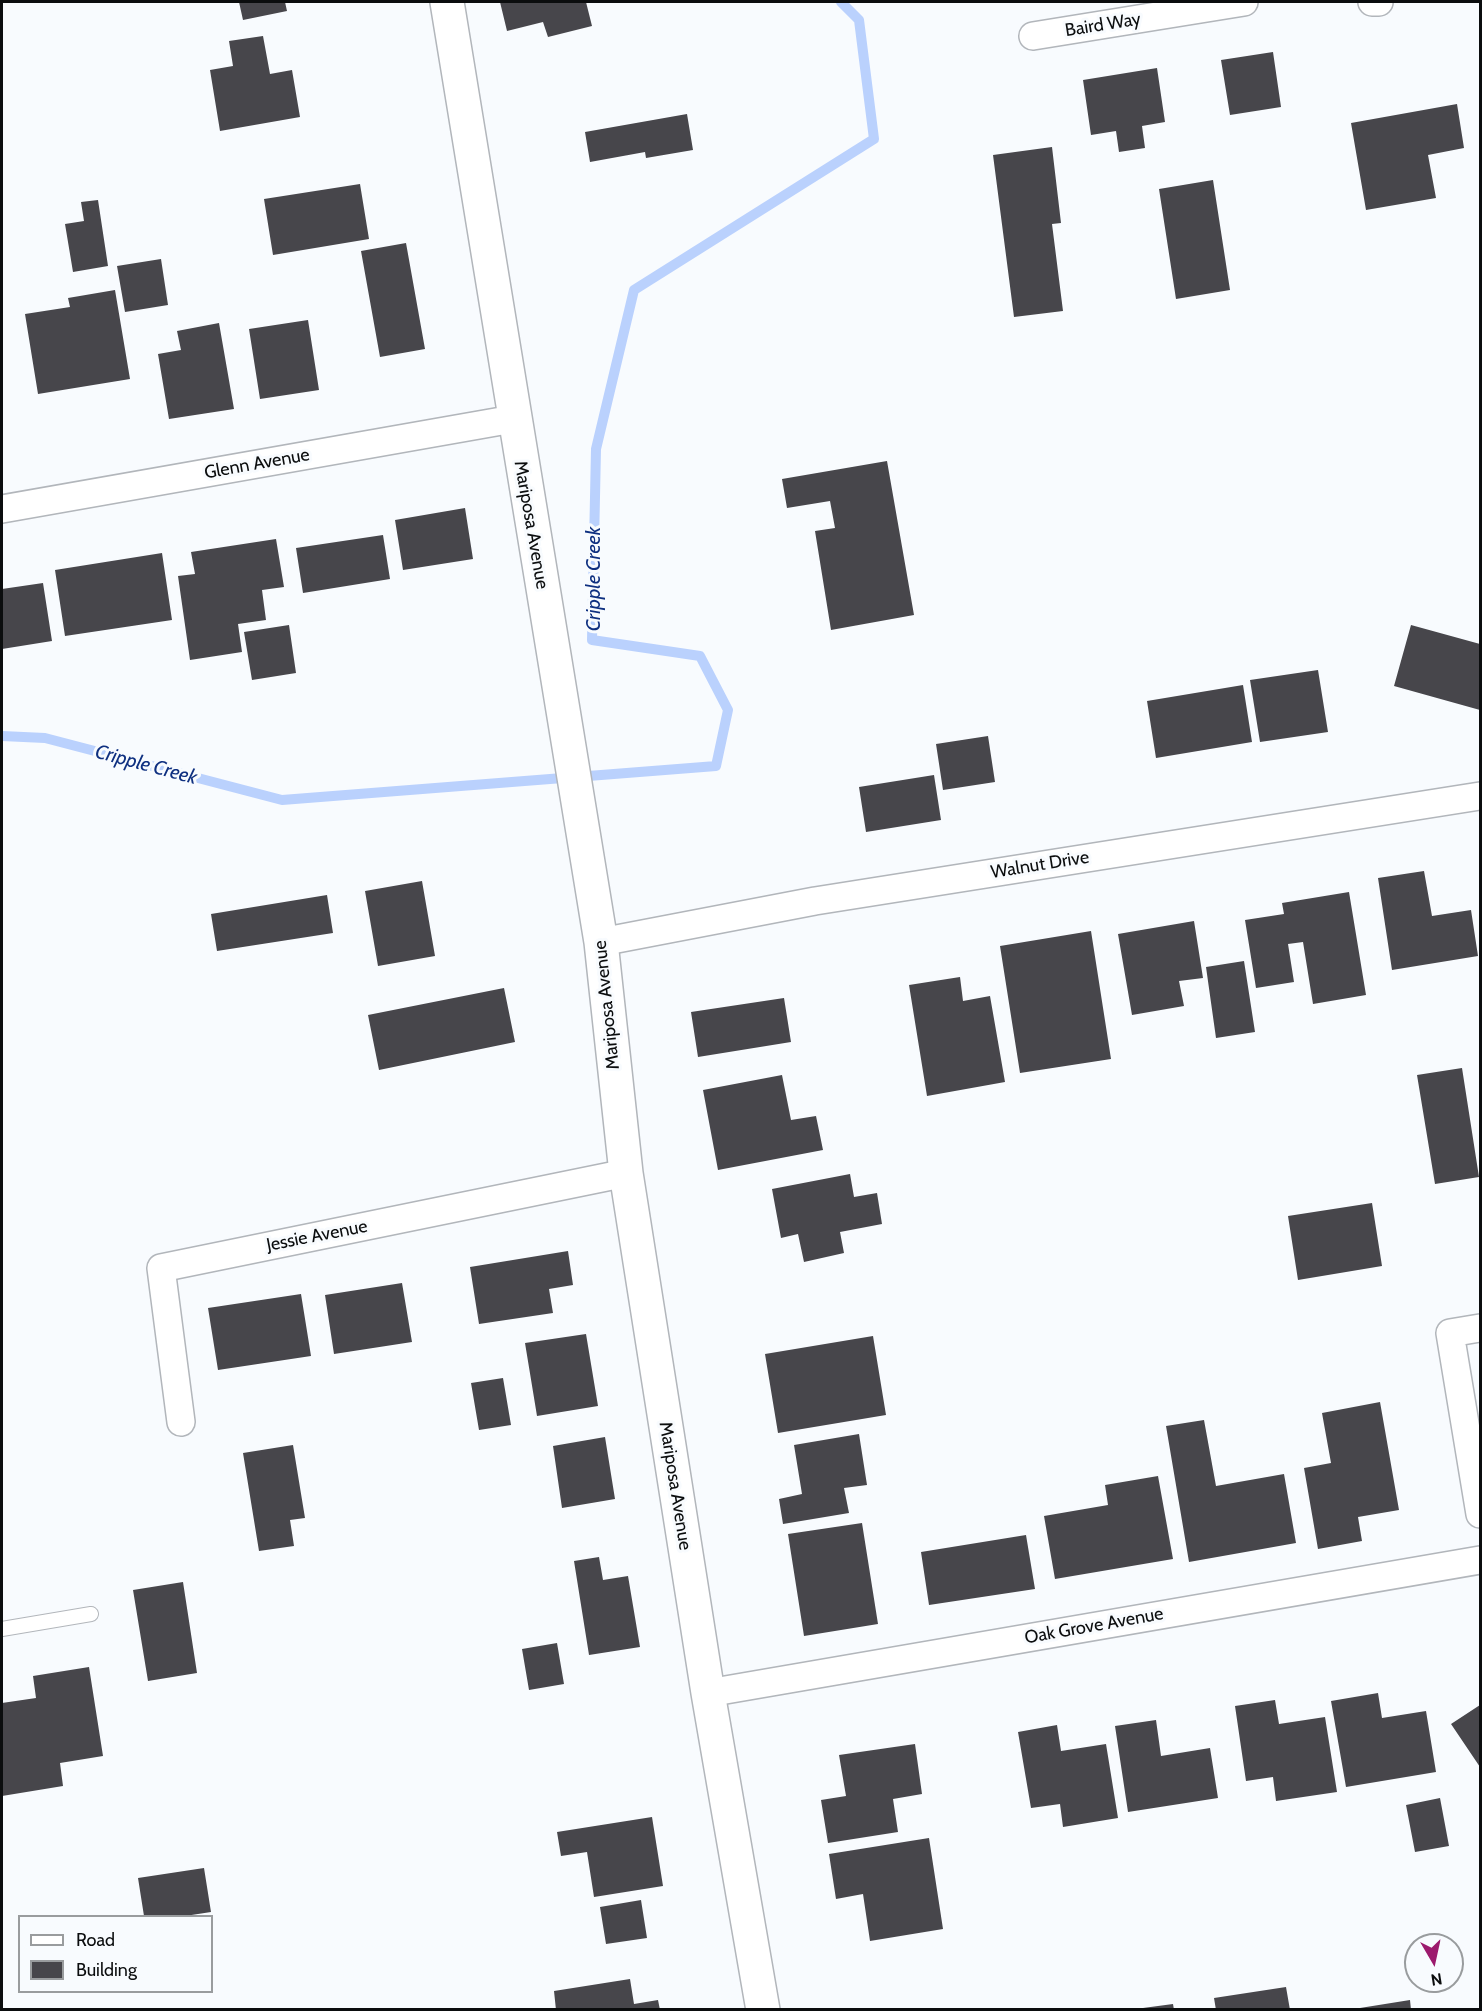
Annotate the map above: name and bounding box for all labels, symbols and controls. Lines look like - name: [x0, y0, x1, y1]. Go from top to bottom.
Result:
- street label: Baird Way: [1064, 8, 1142, 42]
- street label: Glenn Avenue: [203, 444, 311, 484]
- street label: Mariposa Avenue: [509, 459, 553, 591]
- water label: Cripple Creek: [582, 527, 606, 631]
- water label: Cripple Creek: [92, 740, 200, 790]
- street label: Walnut Drive: [989, 847, 1091, 883]
- street label: Mariposa Avenue: [589, 939, 625, 1071]
- street label: Jessie Avenue: [265, 1216, 369, 1256]
- street label: Mariposa Avenue: [654, 1420, 696, 1552]
- street label: Oak Grove Avenue: [1023, 1603, 1165, 1649]
- legend: [18, 1915, 213, 1993]
- text: Road: [76, 1929, 115, 1951]
- north arrow: [1404, 1933, 1464, 1993]
- text: Building: [76, 1959, 137, 1981]
- text: N: [1430, 1969, 1444, 1990]

